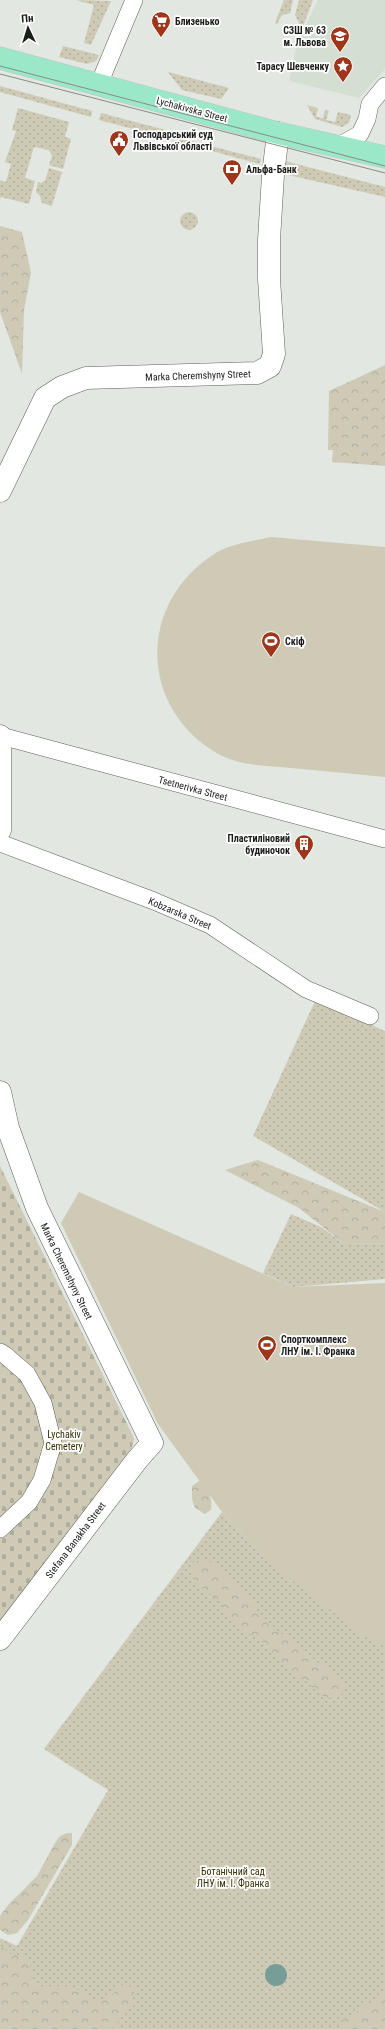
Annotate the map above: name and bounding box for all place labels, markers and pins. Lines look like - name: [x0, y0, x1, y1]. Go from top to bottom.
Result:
- supermarket icon: Близенько: [150, 10, 172, 38]
- place label: Близенько: [175, 16, 219, 27]
- place label: СЗШ № 63 м. Львова: [283, 25, 326, 48]
- school or university icon: СЗШ № 63 м. Львова: [329, 25, 351, 53]
- place icon: Тарасу Шевченку: [332, 55, 354, 83]
- place label: Тарасу Шевченку: [256, 61, 330, 72]
- public building icon: Господарський суд Львівської області: [108, 129, 130, 157]
- place label: Господарський суд Львівської області: [133, 129, 213, 152]
- bank icon: Альфа-Банк: [221, 158, 243, 186]
- place label: Альфа-Банк: [246, 164, 297, 175]
- sports icon: Скіф: [260, 630, 282, 658]
- place label: Скіф: [285, 636, 305, 647]
- place label: Пластиліновий будиночок: [228, 833, 290, 856]
- building icon: Пластиліновий будиночок: [293, 833, 315, 861]
- sports icon: Спорткомплекс ЛНУ ім. І. Франка: [256, 1334, 278, 1362]
- place label: Спорткомплекс ЛНУ ім. І. Франка: [281, 1334, 355, 1357]

